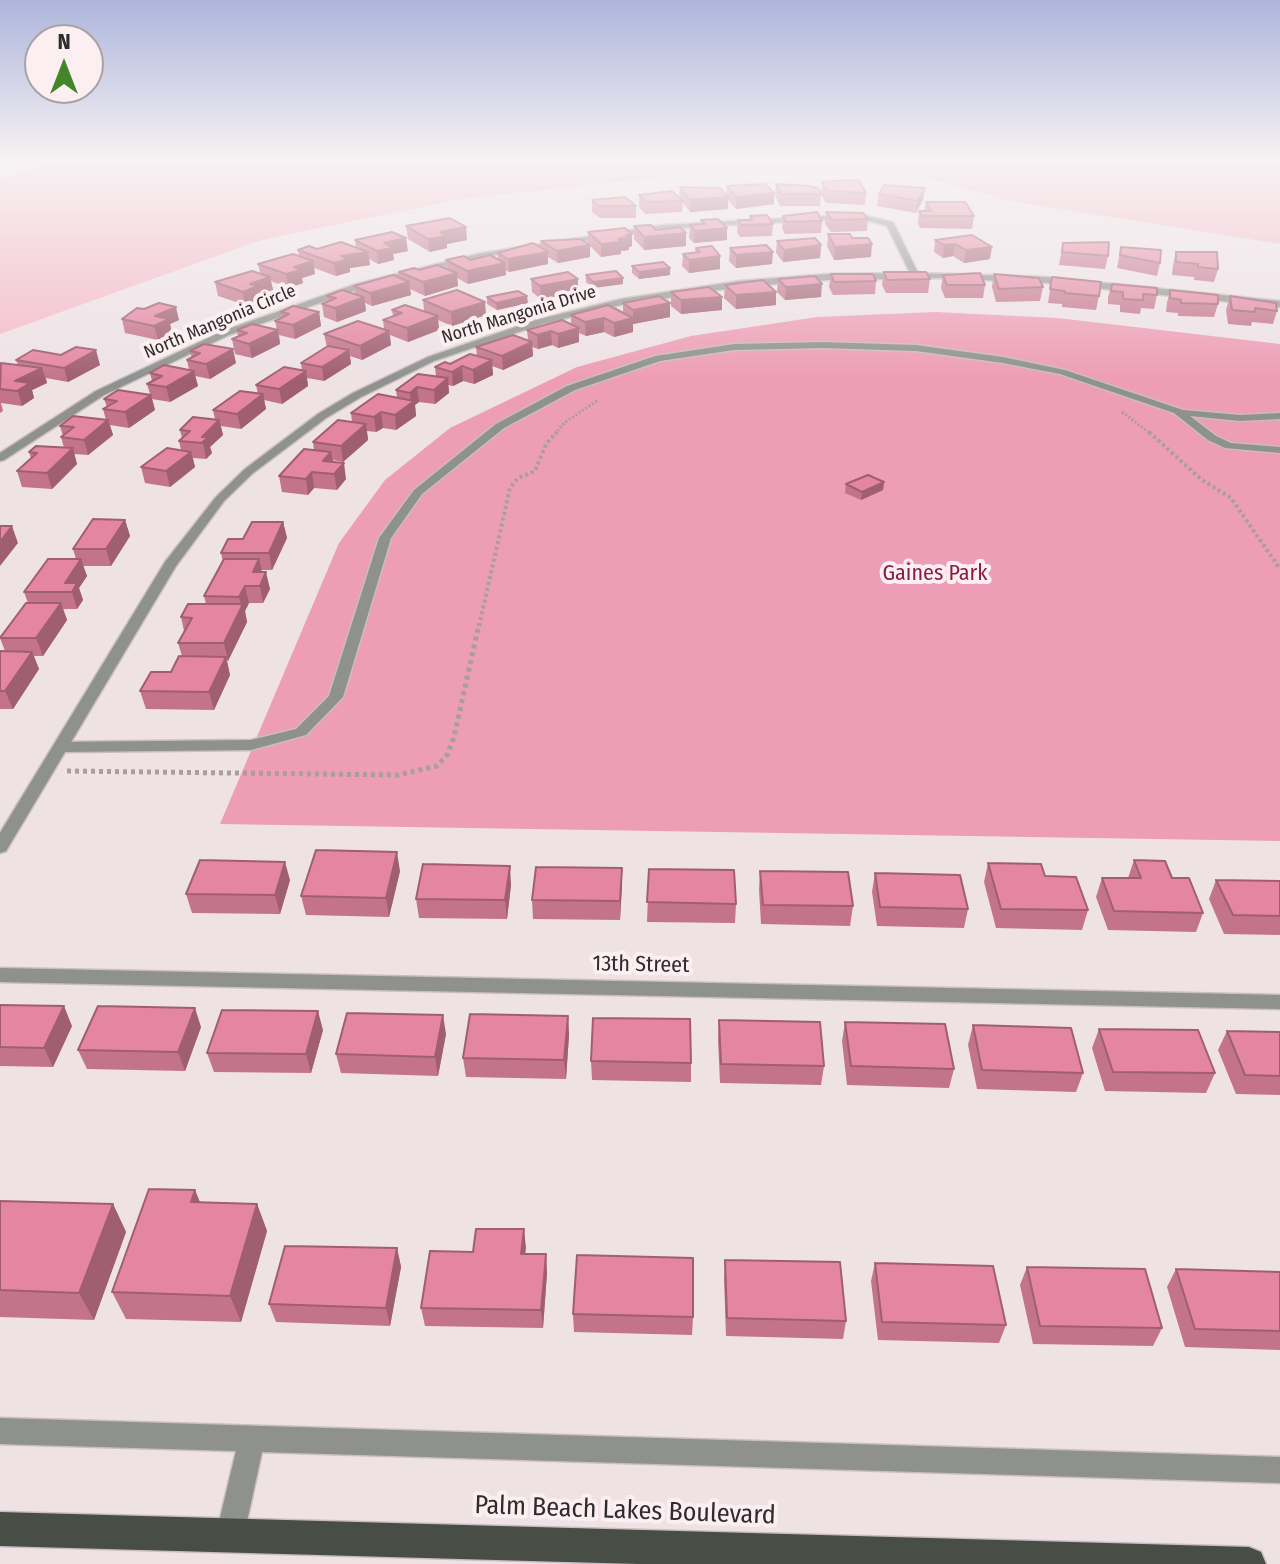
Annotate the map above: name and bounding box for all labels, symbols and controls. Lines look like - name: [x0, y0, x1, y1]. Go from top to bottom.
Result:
- north arrow: [24, 24, 104, 104]
- text: N: [57, 28, 71, 55]
- street label: North Mangonia Circle: [141, 280, 299, 364]
- street label: North Mangonia Drive: [439, 281, 599, 349]
- park label: Gaines Park: [882, 561, 988, 587]
- street label: 13th Street: [592, 951, 690, 979]
- street label: Palm Beach Lakes Boulevard: [474, 1490, 776, 1532]

